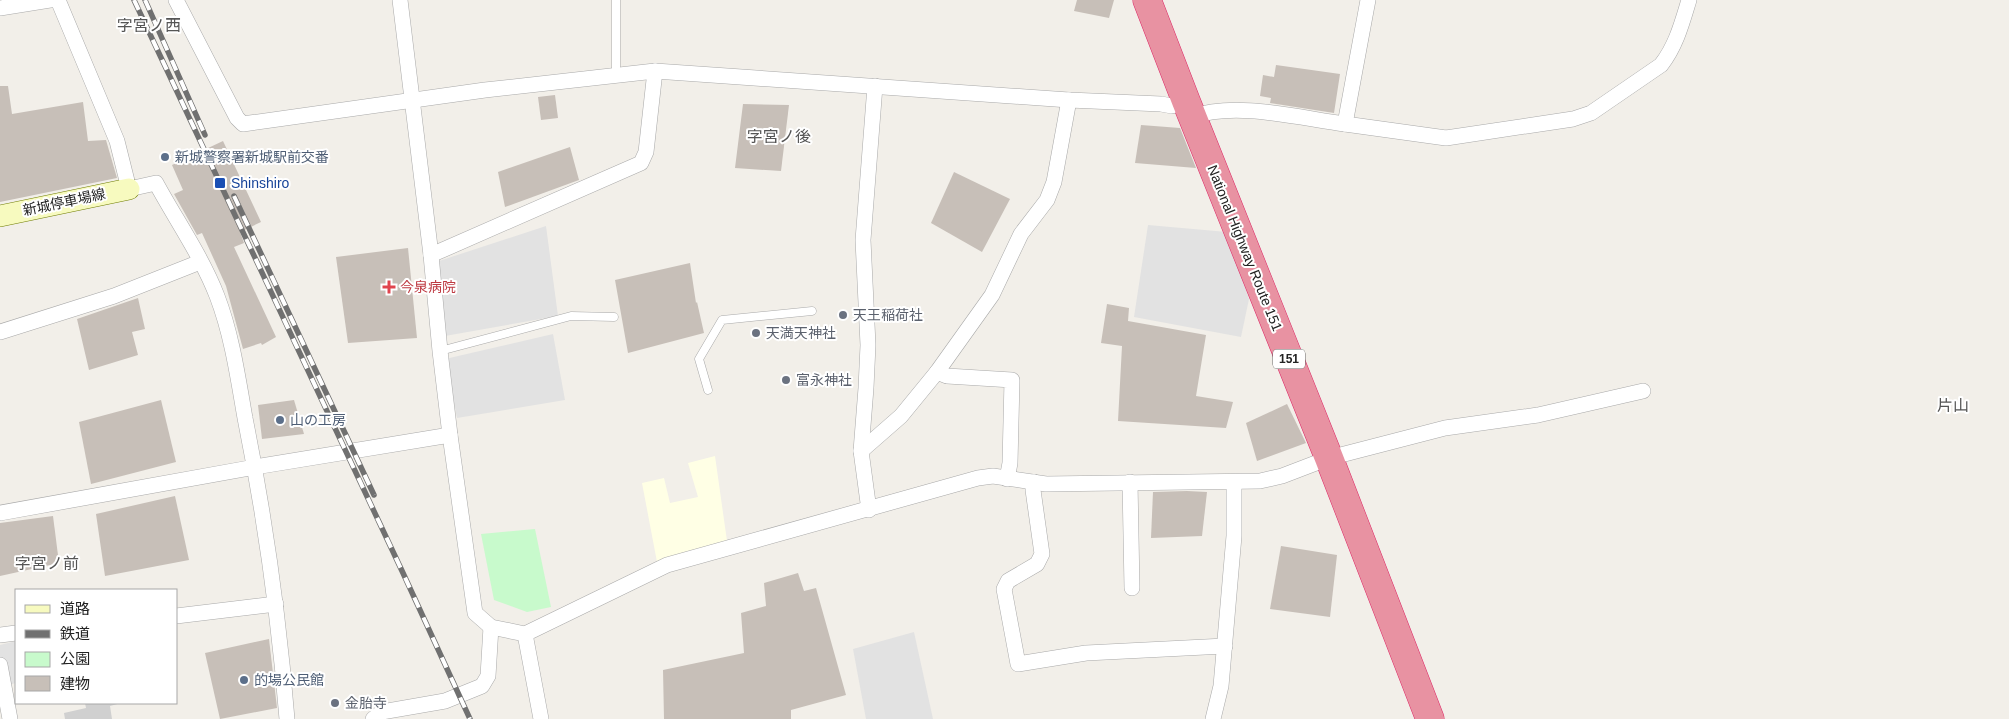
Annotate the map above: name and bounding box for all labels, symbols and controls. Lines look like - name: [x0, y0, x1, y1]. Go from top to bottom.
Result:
- district label: 字宮ノ西: [117, 17, 181, 34]
- district label: 字宮ノ後: [747, 128, 811, 145]
- place label: 新城警察署新城駅前交番: [175, 149, 329, 165]
- marker: 新城警察署新城駅前交番: [159, 151, 171, 163]
- street label: National Highway Route 151: [1204, 163, 1286, 333]
- place label: Shinshiro: [231, 175, 290, 191]
- marker: Shinshiro: [213, 176, 227, 190]
- street label: 新城停車場線: [21, 185, 107, 219]
- place label: 今泉病院: [400, 279, 456, 295]
- marker: 今泉病院: [382, 280, 396, 294]
- place label: 天王稲荷社: [853, 307, 923, 323]
- marker: 天王稲荷社: [837, 309, 849, 321]
- place label: 天満天神社: [766, 325, 836, 341]
- marker: 天満天神社: [750, 327, 762, 339]
- road number: 151: [1273, 349, 1305, 368]
- place label: 富永神社: [796, 372, 852, 388]
- marker: 富永神社: [780, 374, 792, 386]
- district label: 片山: [1937, 397, 1969, 414]
- place label: 山の工房: [290, 412, 346, 428]
- marker: 山の工房: [274, 414, 286, 426]
- district label: 字宮ノ前: [15, 555, 79, 572]
- legend: [15, 589, 178, 704]
- text: 道路: [60, 600, 90, 617]
- text: 鉄道: [60, 625, 90, 642]
- text: 公園: [60, 650, 90, 667]
- place label: 的場公民館: [254, 672, 324, 688]
- marker: 的場公民館: [238, 674, 250, 686]
- text: 建物: [60, 675, 90, 692]
- place label: 金胎寺: [345, 695, 387, 711]
- marker: 金胎寺: [329, 697, 341, 709]

